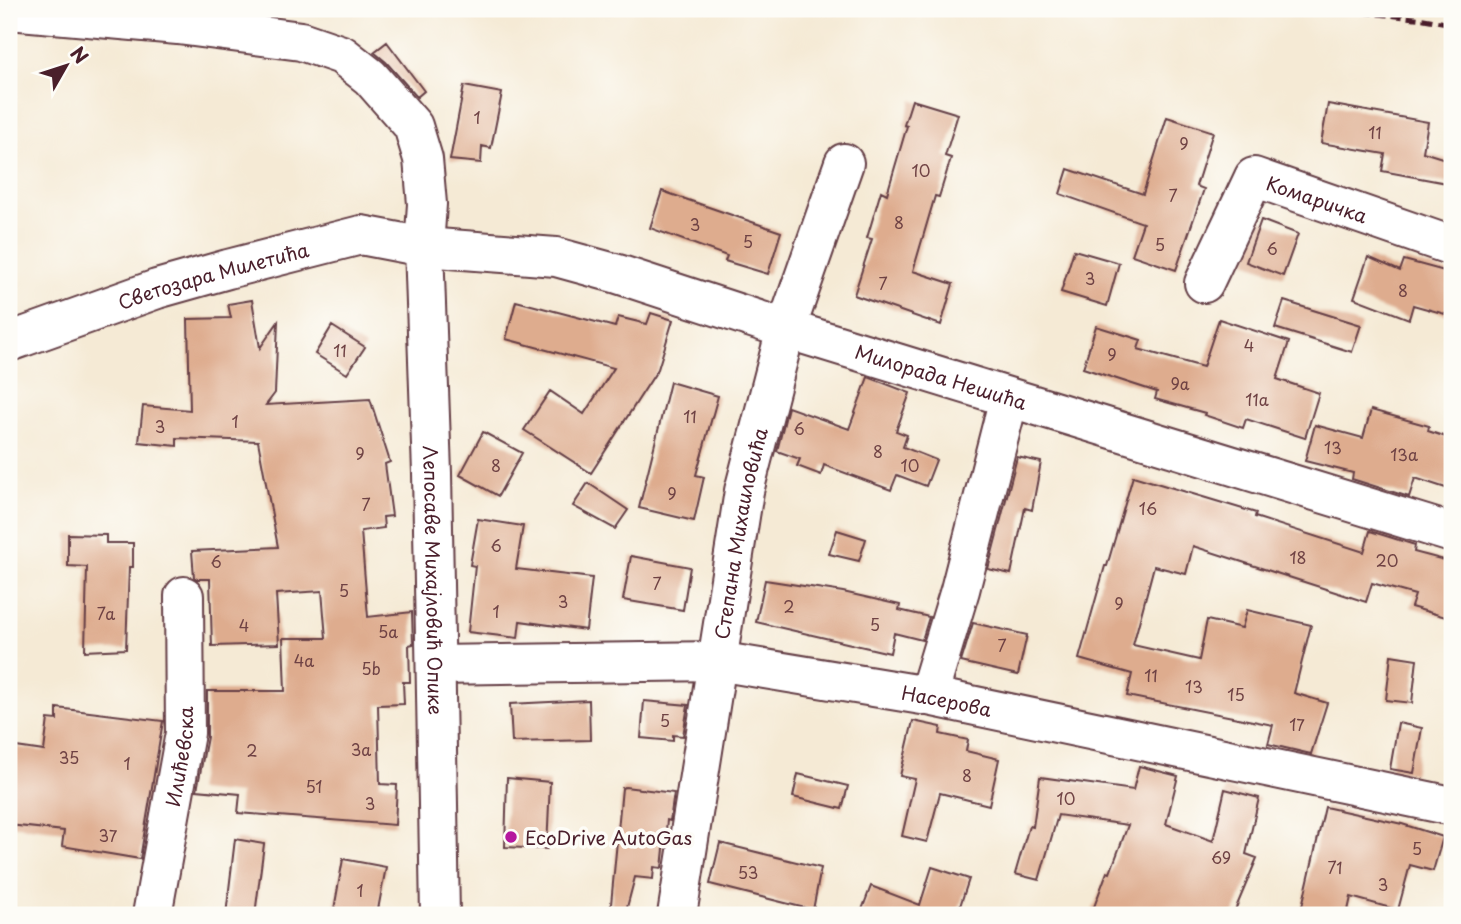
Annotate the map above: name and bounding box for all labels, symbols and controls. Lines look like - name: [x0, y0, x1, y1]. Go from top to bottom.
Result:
- north arrow: [32, 32, 102, 102]
- text: N: [64, 40, 96, 69]
- house number: 1: [473, 105, 481, 129]
- house number: 11: [1368, 120, 1382, 144]
- house number: 9: [1179, 131, 1189, 155]
- house number: 10: [912, 158, 930, 182]
- street label: Комаричка: [1263, 168, 1371, 229]
- house number: 7: [1168, 183, 1178, 207]
- house number: 8: [894, 210, 904, 234]
- house number: 3: [690, 212, 700, 236]
- house number: 5: [743, 229, 753, 253]
- house number: 5: [1155, 232, 1165, 256]
- street label: Светозара Милетића: [114, 235, 312, 316]
- house number: 6: [1266, 236, 1278, 260]
- house number: 3: [1085, 266, 1095, 290]
- house number: 7: [878, 271, 888, 295]
- house number: 8: [1398, 278, 1408, 302]
- house number: 4: [1244, 333, 1254, 357]
- street label: Милорада Нешића: [852, 337, 1030, 416]
- house number: 11: [333, 338, 347, 362]
- house number: 9: [1107, 342, 1117, 366]
- house number: 9a: [1170, 371, 1190, 395]
- house number: 11a: [1245, 387, 1269, 411]
- house number: 11: [683, 404, 697, 428]
- house number: 1: [231, 409, 239, 433]
- house number: 3: [155, 414, 165, 438]
- house number: 6: [793, 416, 805, 440]
- street label: Степана Михаиловића: [707, 424, 774, 641]
- house number: 13: [1324, 435, 1342, 459]
- house number: 8: [873, 439, 883, 463]
- house number: 9: [355, 441, 365, 465]
- house number: 13a: [1390, 442, 1418, 466]
- street label: Лепосаве Михајловић Опике: [417, 445, 450, 715]
- house number: 8: [491, 453, 501, 477]
- house number: 10: [901, 453, 919, 477]
- house number: 9: [667, 481, 677, 505]
- house number: 7: [361, 492, 371, 516]
- house number: 16: [1139, 496, 1157, 520]
- house number: 6: [490, 533, 502, 557]
- house number: 18: [1289, 545, 1307, 569]
- house number: 20: [1376, 548, 1398, 572]
- house number: 6: [210, 549, 222, 573]
- house number: 7: [652, 571, 662, 595]
- house number: 5: [339, 578, 349, 602]
- house number: 3: [558, 589, 568, 613]
- house number: 9: [1114, 591, 1124, 615]
- house number: 2: [783, 594, 795, 618]
- house number: 1: [492, 599, 500, 623]
- house number: 7a: [97, 601, 115, 625]
- house number: 5: [870, 612, 880, 636]
- house number: 4: [239, 613, 249, 637]
- house number: 5a: [378, 619, 398, 643]
- house number: 7: [997, 633, 1007, 657]
- house number: 4a: [294, 648, 314, 672]
- house number: 5b: [361, 656, 381, 680]
- house number: 11: [1144, 663, 1158, 687]
- house number: 13: [1185, 674, 1203, 698]
- street label: Насерова: [899, 678, 995, 723]
- house number: 15: [1227, 682, 1245, 706]
- street label: Илићевска: [158, 706, 199, 809]
- house number: 5: [660, 708, 670, 732]
- house number: 17: [1289, 712, 1305, 736]
- house number: 3a: [351, 737, 371, 761]
- house number: 2: [246, 738, 258, 762]
- house number: 35: [59, 745, 79, 769]
- house number: 1: [123, 751, 131, 775]
- house number: 8: [962, 763, 972, 787]
- house number: 51: [305, 774, 323, 798]
- house number: 10: [1057, 786, 1075, 810]
- house number: 3: [365, 791, 375, 815]
- house number: 37: [99, 823, 118, 847]
- place label: EcoDrive AutoGas: [525, 823, 692, 851]
- marker: EcoDrive AutoGas: [503, 829, 519, 845]
- house number: 5: [1412, 836, 1422, 860]
- house number: 69: [1211, 845, 1231, 869]
- house number: 71: [1328, 855, 1343, 879]
- house number: 53: [738, 860, 758, 884]
- house number: 3: [1378, 872, 1388, 896]
- house number: 1: [356, 878, 364, 902]

